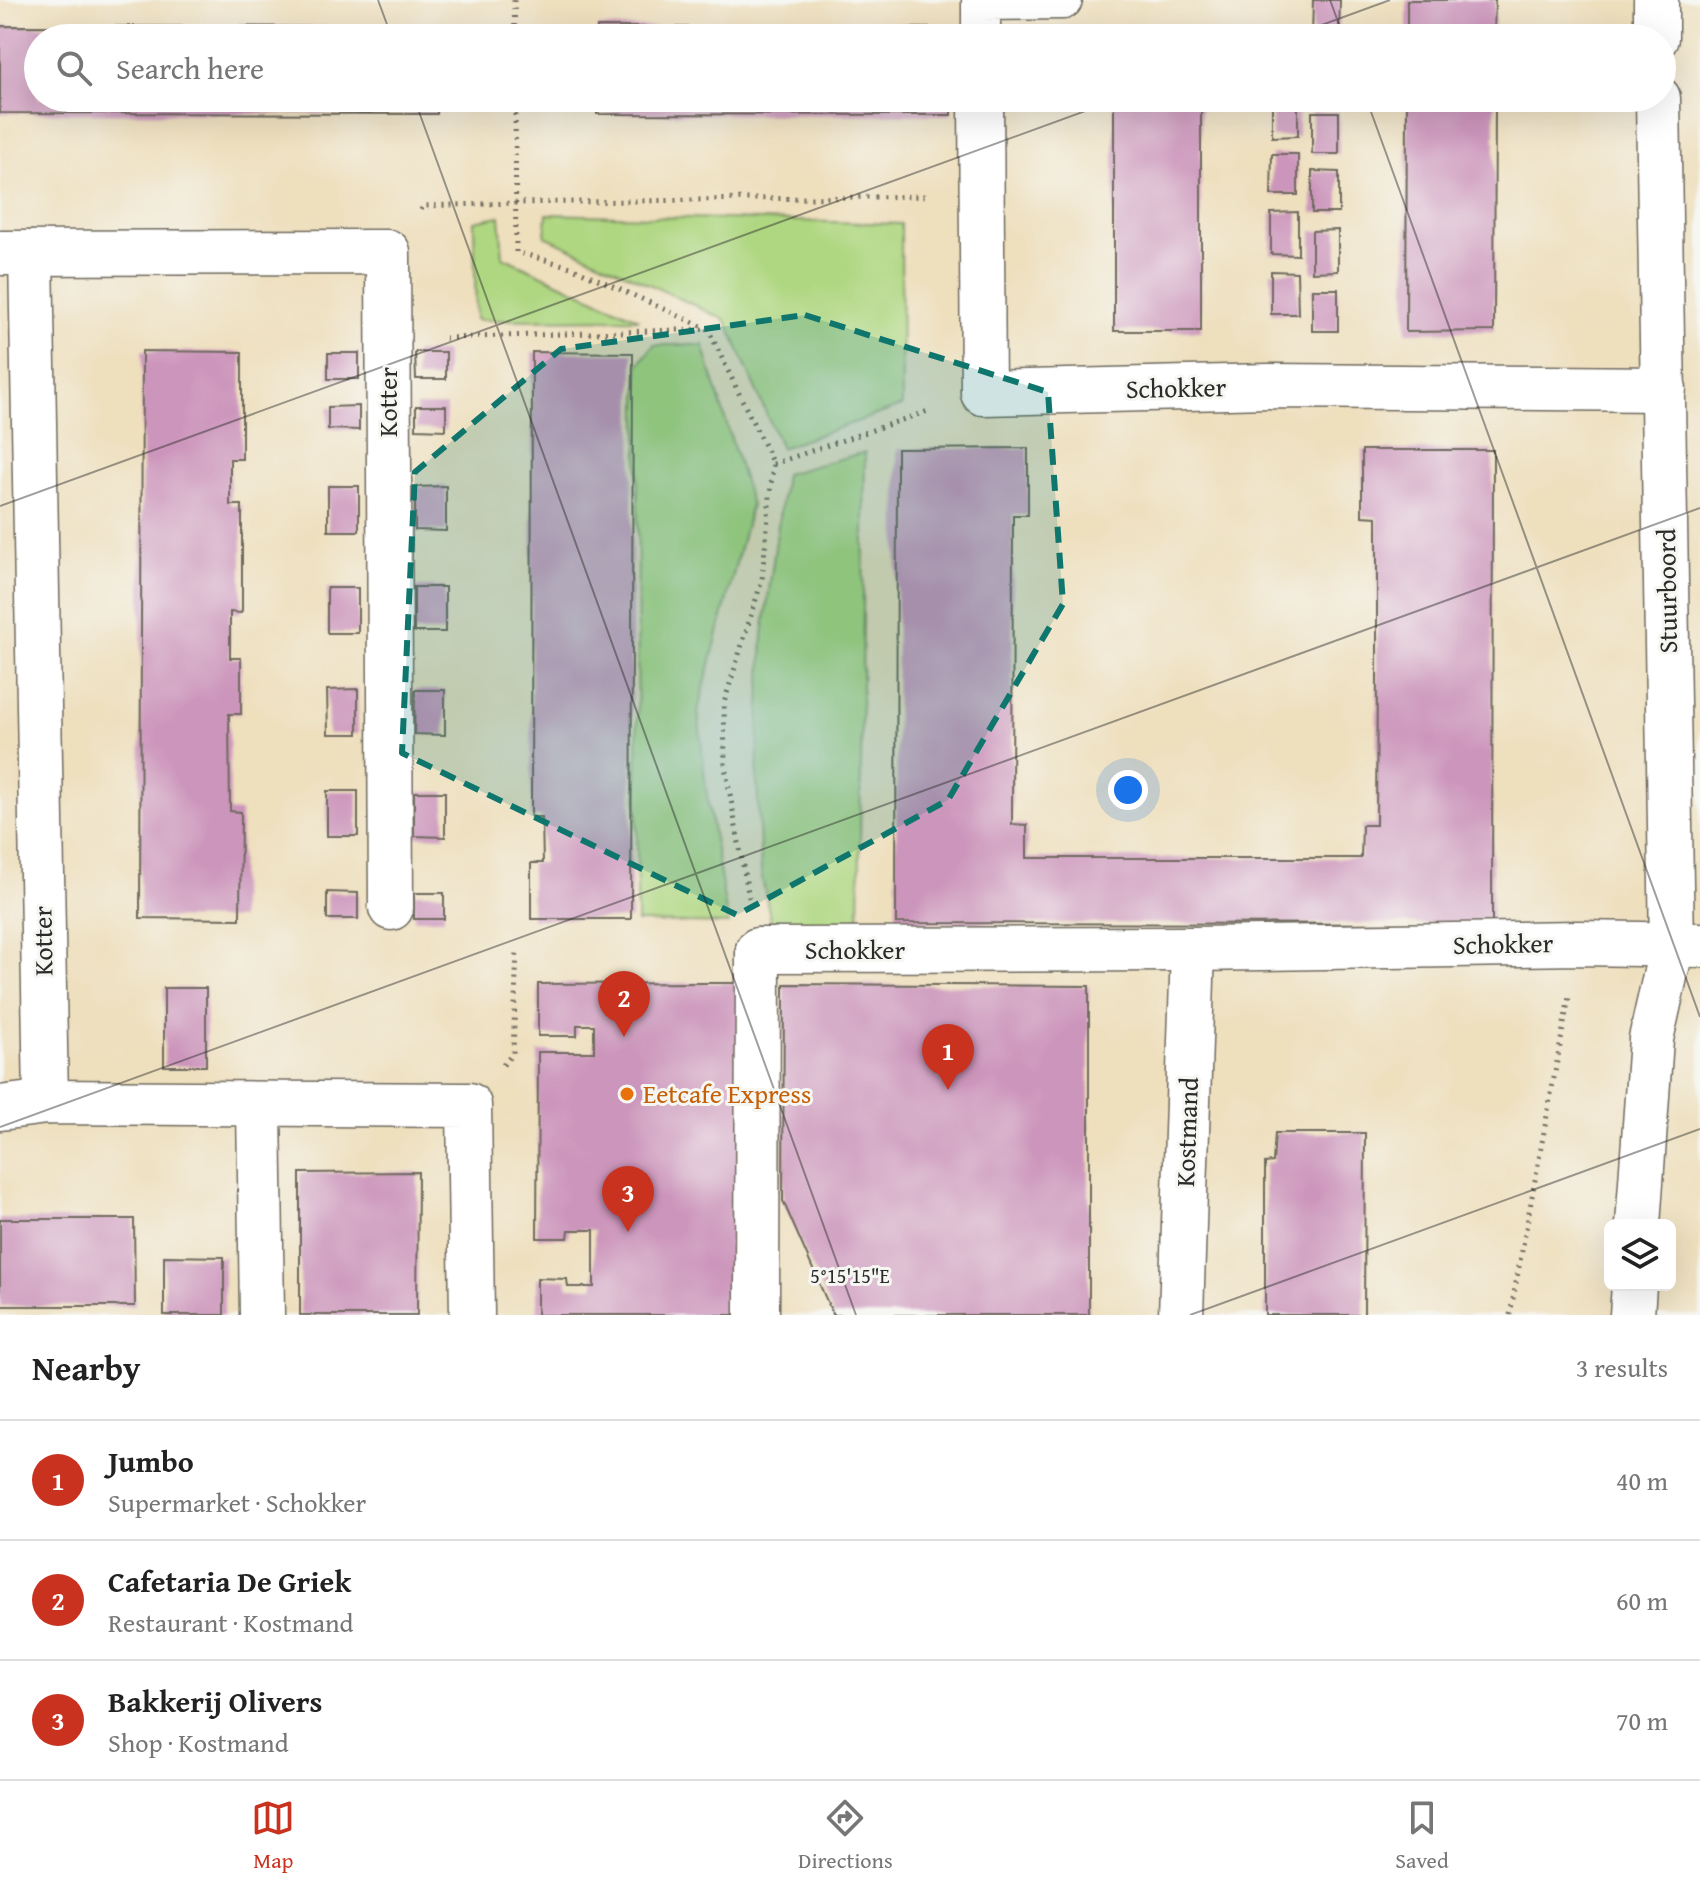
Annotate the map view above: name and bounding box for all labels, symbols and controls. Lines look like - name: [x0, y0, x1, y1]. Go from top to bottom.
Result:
- search box: [24, 24, 1676, 112]
- icon: search: [52, 46, 96, 90]
- text: Search here: [116, 46, 264, 90]
- street label: Kotter: [368, 367, 407, 437]
- street label: Schokker: [1125, 367, 1227, 408]
- street label: Stuurboord: [1646, 528, 1687, 654]
- your location: [1108, 770, 1148, 810]
- street label: Kotter: [22, 905, 63, 976]
- street label: Schokker: [1452, 923, 1554, 964]
- street label: Schokker: [805, 930, 906, 969]
- pin: 2: [598, 971, 650, 1037]
- pin: 1: [922, 1024, 974, 1090]
- place label: Eetcafe Express: [643, 1074, 811, 1113]
- street label: Kostmand: [1165, 1076, 1208, 1188]
- marker: Eetcafe Express: [618, 1085, 636, 1103]
- pin: 3: [602, 1166, 654, 1232]
- map controls: [1604, 1219, 1676, 1291]
- button: layers: [1604, 1219, 1676, 1291]
- text: 5°15'15"E: [810, 1261, 890, 1290]
- text: Nearby: [32, 1343, 141, 1392]
- text: 3 results: [1576, 1348, 1668, 1387]
- text: Jumbo: [108, 1439, 194, 1483]
- text: 1: [51, 1461, 65, 1500]
- text: 40 m: [1616, 1461, 1668, 1500]
- text: Supermarket · Schokker: [108, 1483, 366, 1522]
- text: Cafetaria De Griek: [108, 1559, 351, 1603]
- text: 2: [51, 1581, 65, 1620]
- text: 60 m: [1616, 1581, 1668, 1620]
- text: Restaurant · Kostmand: [108, 1603, 353, 1642]
- text: Bakkerij Olivers: [108, 1679, 322, 1723]
- text: 3: [51, 1701, 65, 1740]
- text: 70 m: [1616, 1701, 1668, 1740]
- text: Shop · Kostmand: [108, 1723, 289, 1762]
- tab: Map: [251, 1796, 295, 1876]
- tab: Directions: [798, 1796, 893, 1876]
- tab: Saved: [1395, 1796, 1449, 1876]

